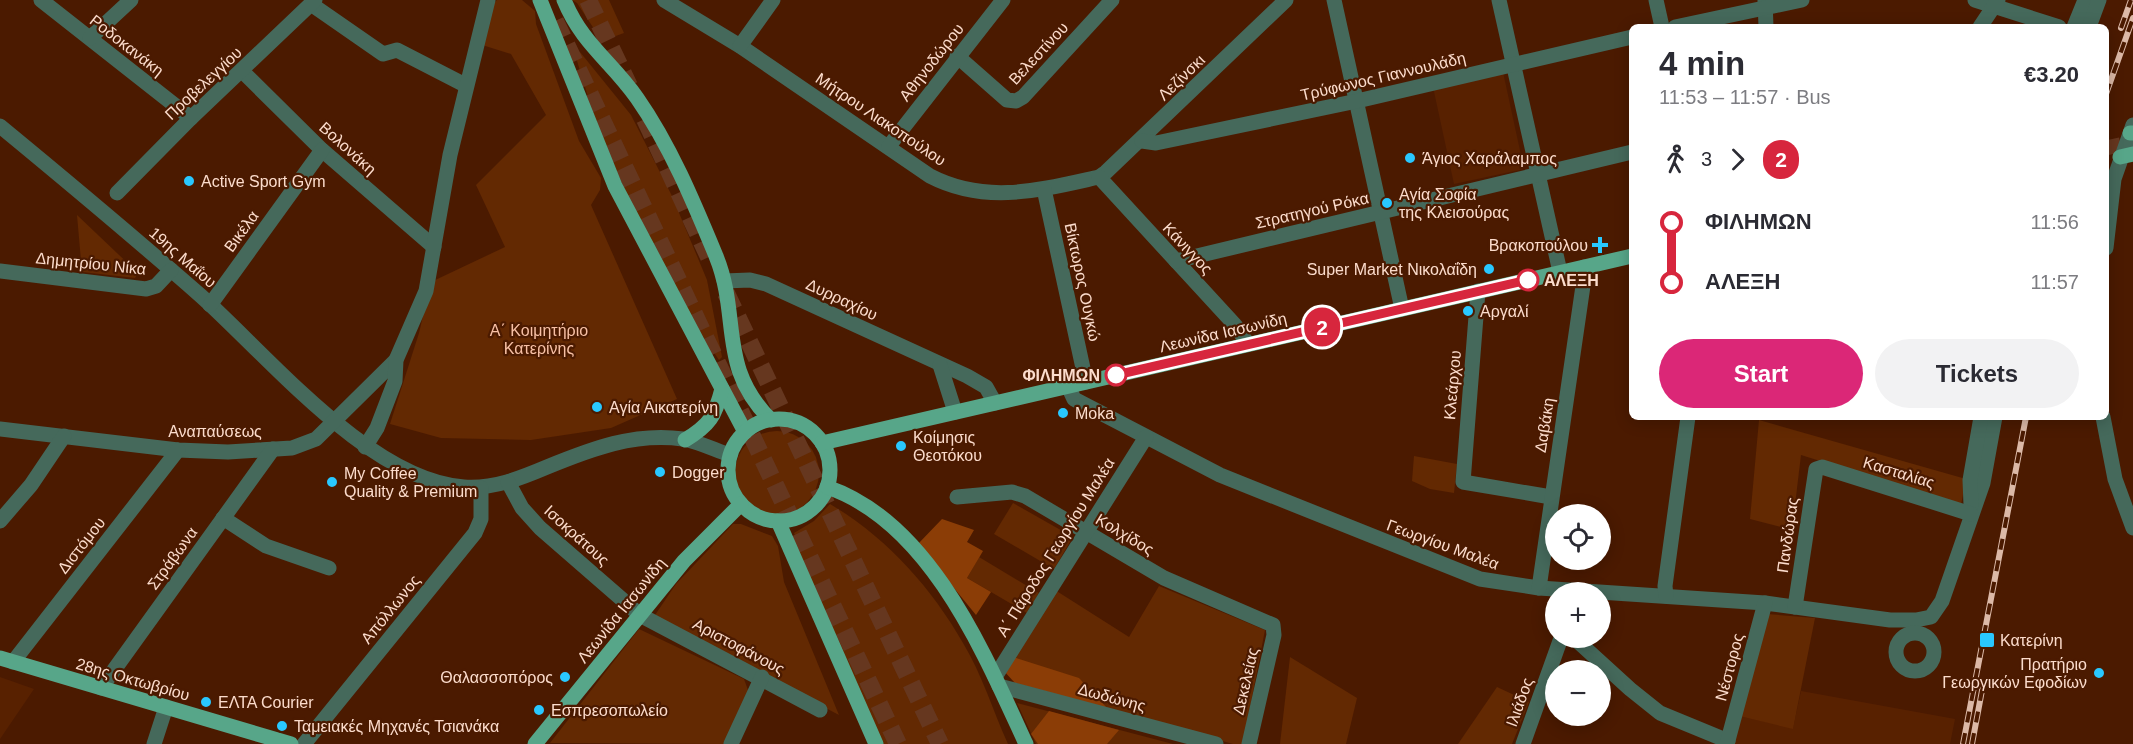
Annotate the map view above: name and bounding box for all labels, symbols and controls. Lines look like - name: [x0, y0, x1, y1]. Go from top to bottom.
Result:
- street label: Ροδοκανάκη: [87, 11, 167, 79]
- street label: Βελεστίνου: [1005, 19, 1071, 88]
- street label: Αθηνοδώρου: [896, 20, 967, 104]
- street label: Προβελεγγίου: [162, 44, 245, 123]
- text: 4 min: [1659, 45, 1745, 82]
- street label: Τρύφωνος Γιαννουλάδη: [1299, 49, 1467, 104]
- street label: Λεζίνσκι: [1155, 51, 1209, 104]
- text: €3.20: [2024, 62, 2079, 87]
- street label: Μήτρου Λιακοπούλου: [813, 70, 949, 169]
- text: 11:53 – 11:57 · Bus: [1659, 86, 1831, 108]
- street label: Βολονάκη: [316, 119, 379, 178]
- icon: walk: [1659, 143, 1692, 176]
- icon: forward: [1721, 143, 1754, 176]
- text: 3: [1701, 148, 1712, 170]
- text: 2: [1775, 148, 1787, 171]
- place label: Άγιος Χαράλαμπος: [1422, 150, 1557, 167]
- marker: Άγιος Χαράλαμπος: [1403, 151, 1417, 165]
- place label: Active Sport Gym: [201, 173, 325, 190]
- marker: Active Sport Gym: [182, 174, 196, 188]
- place label: Αγία Σοφία της Κλεισούρας: [1399, 186, 1510, 221]
- street label: Στρατηγού Ρόκα: [1254, 189, 1370, 232]
- marker: Αγία Σοφία της Κλεισούρας: [1380, 196, 1394, 210]
- street label: Βικέλα: [221, 208, 262, 255]
- text: ΦΙΛΗΜΩΝ: [1705, 209, 1812, 234]
- text: 11:56: [2030, 211, 2079, 233]
- street label: Κάνιγγος: [1160, 219, 1216, 278]
- street label: Βίκτωρος Ουγκώ: [1062, 221, 1103, 343]
- street label: 19ης Μαΐου: [146, 224, 219, 291]
- place label: Βρακοπούλου: [1489, 237, 1588, 254]
- marker: Βρακοπούλου: [1593, 238, 1607, 252]
- street label: Δημητρίου Νίκα: [35, 249, 147, 278]
- place label: Super Market Νικολαΐδη: [1307, 261, 1477, 278]
- marker: Super Market Νικολαΐδη: [1482, 262, 1496, 276]
- marker: ΑΛΕΞΗ: [1517, 269, 1539, 291]
- text: ΑΛΕΞΗ: [1705, 269, 1780, 294]
- text: 11:57: [2030, 271, 2079, 293]
- place label: ΑΛΕΞΗ: [1544, 272, 1599, 289]
- street label: Δυρραχίου: [804, 276, 880, 323]
- place label: Αργαλί: [1480, 303, 1529, 320]
- marker: Αργαλί: [1461, 304, 1475, 318]
- line badge: 2: [1302, 308, 1342, 346]
- street label: Λεωνίδα Ιασωνίδη: [1158, 310, 1288, 355]
- text: 2: [1316, 316, 1328, 339]
- park label: Α΄ Κοιμητήριο Κατερίνης: [490, 322, 588, 357]
- button: Start: [1659, 339, 1863, 408]
- button: Tickets: [1875, 339, 2079, 408]
- street label: Κλεάρχου: [1441, 350, 1464, 421]
- marker: ΦΙΛΗΜΩΝ: [1105, 364, 1127, 386]
- place label: ΦΙΛΗΜΩΝ: [1022, 367, 1100, 384]
- street label: Δαβάκη: [1532, 396, 1557, 454]
- place label: Αγία Αικατερίνη: [609, 399, 718, 416]
- marker: Αγία Αικατερίνη: [590, 400, 604, 414]
- place label: Moka: [1075, 405, 1114, 422]
- marker: Moka: [1056, 406, 1070, 420]
- street label: Αναπαύσεως: [168, 423, 262, 440]
- place label: Κοίμησις Θεοτόκου: [913, 429, 982, 464]
- marker: Κοίμησις Θεοτόκου: [894, 439, 908, 453]
- street label: Κασταλίας: [1861, 454, 1937, 491]
- street label: Α΄ Πάροδος Γεωργίου Μαλέα: [993, 455, 1118, 640]
- place label: Dogger: [672, 464, 725, 481]
- place label: My Coffee Quality & Premium: [344, 465, 477, 500]
- marker: Dogger: [653, 465, 667, 479]
- marker: My Coffee Quality & Premium: [325, 475, 339, 489]
- street label: Πανδώρας: [1774, 496, 1801, 574]
- street label: Ισοκράτους: [541, 502, 613, 569]
- map controls: [1545, 504, 1611, 726]
- button: locate: [1545, 504, 1611, 570]
- street label: Κολχίδος: [1093, 511, 1157, 558]
- street label: Διστόμου: [54, 514, 108, 577]
- street label: Γεωργίου Μαλέα: [1384, 516, 1501, 573]
- street label: Στράβωνα: [144, 524, 201, 593]
- street label: Λεωνίδα Ιασωνίδη: [574, 554, 669, 666]
- street label: Απόλλωνος: [358, 571, 423, 647]
- button: +: [1545, 582, 1611, 648]
- street label: Αριστοφάνους: [690, 615, 788, 678]
- street label: Νέστορος: [1712, 631, 1747, 703]
- marker: Κατερίνη: [1978, 631, 1996, 649]
- place label: Κατερίνη: [2000, 632, 2063, 649]
- street label: Δεκελείας: [1229, 646, 1262, 716]
- street label: 28ης Οκτωβρίου: [74, 655, 192, 704]
- place label: Πρατήριο Γεωργικών Εφοδίων: [1942, 656, 2087, 691]
- button: −: [1545, 660, 1611, 726]
- marker: Πρατήριο Γεωργικών Εφοδίων: [2092, 666, 2106, 680]
- place label: Θαλασσοπόρος: [440, 669, 553, 686]
- marker: Θαλασσοπόρος: [558, 670, 572, 684]
- street label: Ιλιάδος: [1503, 675, 1536, 729]
- street label: Δωδώνης: [1076, 680, 1148, 715]
- place label: ΕΛΤΑ Courier: [218, 694, 314, 711]
- marker: ΕΛΤΑ Courier: [199, 695, 213, 709]
- place label: Εσπρεσοπωλείο: [551, 702, 668, 719]
- marker: Εσπρεσοπωλείο: [532, 703, 546, 717]
- place label: Ταμειακές Μηχανές Τσιανάκα: [294, 718, 499, 735]
- marker: Ταμειακές Μηχανές Τσιανάκα: [275, 719, 289, 733]

